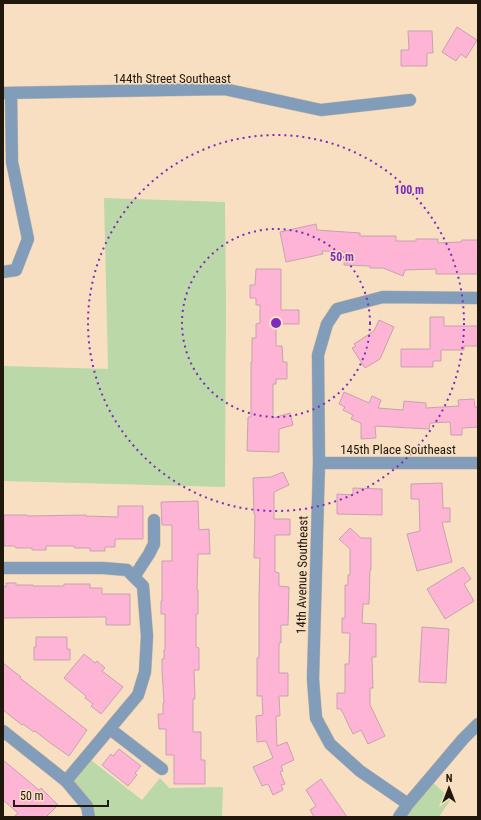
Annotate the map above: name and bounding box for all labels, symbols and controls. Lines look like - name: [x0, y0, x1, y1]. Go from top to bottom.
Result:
- street label: 144th Street Southeast: [113, 71, 231, 86]
- text: 100 m: [394, 183, 424, 197]
- text: 50 m: [330, 250, 354, 264]
- centre of rings: [269, 316, 283, 330]
- street label: 145th Place Southeast: [340, 442, 456, 457]
- street label: 14th Avenue Southeast: [293, 516, 311, 634]
- north arrow: [429, 768, 469, 808]
- text: N: [446, 772, 453, 785]
- scale bar: [14, 782, 108, 808]
- text: 50 m: [20, 789, 44, 803]

